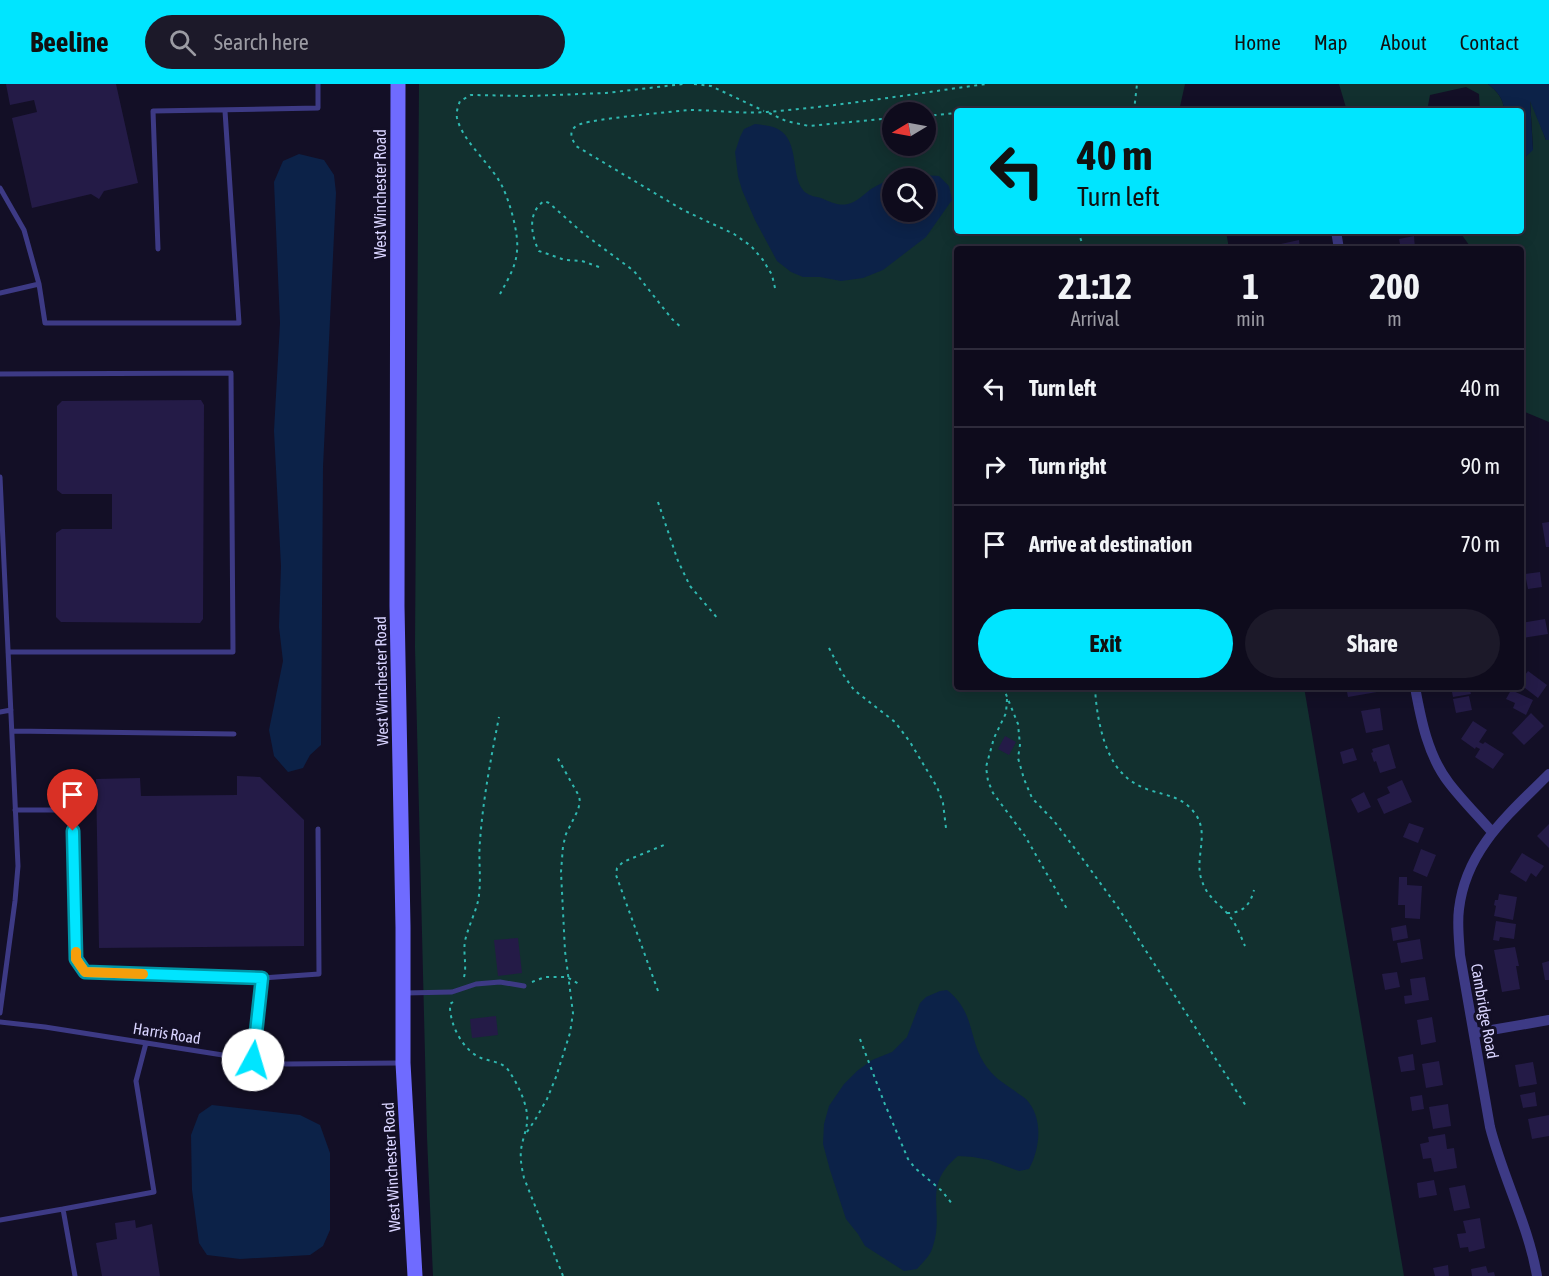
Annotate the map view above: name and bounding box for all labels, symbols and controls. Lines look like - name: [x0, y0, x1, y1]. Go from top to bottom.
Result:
- search box: [145, 15, 565, 69]
- text: Beeline: [30, 26, 109, 58]
- icon: search: [166, 26, 199, 59]
- text: Search here: [214, 29, 309, 55]
- text: Home: [1234, 30, 1281, 54]
- text: Map: [1314, 30, 1348, 54]
- text: About: [1381, 30, 1427, 54]
- text: Contact: [1460, 30, 1519, 54]
- north arrow: [882, 102, 936, 156]
- map controls: [882, 102, 936, 222]
- street label: West Winchester Road: [371, 129, 389, 259]
- text: 40 m: [1077, 131, 1152, 179]
- icon: left: [978, 132, 1056, 210]
- button: search: [882, 168, 936, 222]
- text: Turn left: [1077, 181, 1160, 212]
- text: 21:12: [1058, 265, 1132, 307]
- text: 1: [1242, 265, 1259, 307]
- text: 200: [1369, 265, 1420, 307]
- text: Arrival: [1071, 307, 1120, 330]
- text: min: [1236, 307, 1265, 330]
- text: m: [1387, 307, 1402, 330]
- icon: left: [978, 372, 1011, 405]
- text: Turn left: [1029, 375, 1096, 401]
- text: 40 m: [1460, 375, 1500, 401]
- icon: right: [978, 450, 1011, 483]
- text: Turn right: [1029, 453, 1106, 479]
- text: 90 m: [1460, 453, 1500, 479]
- icon: arrive: [978, 528, 1011, 561]
- text: Arrive at destination: [1029, 531, 1192, 557]
- text: 70 m: [1460, 531, 1500, 557]
- button: Exit: [978, 609, 1233, 678]
- button: Share: [1245, 609, 1500, 678]
- street label: West Winchester Road: [371, 616, 391, 746]
- pin: [47, 769, 98, 831]
- icon: arrive: [56, 778, 89, 811]
- street label: Cambridge Road: [1467, 962, 1502, 1060]
- street label: Harris Road: [132, 1019, 202, 1047]
- position arrow: [221, 1028, 285, 1092]
- street label: West Winchester Road: [379, 1102, 403, 1232]

